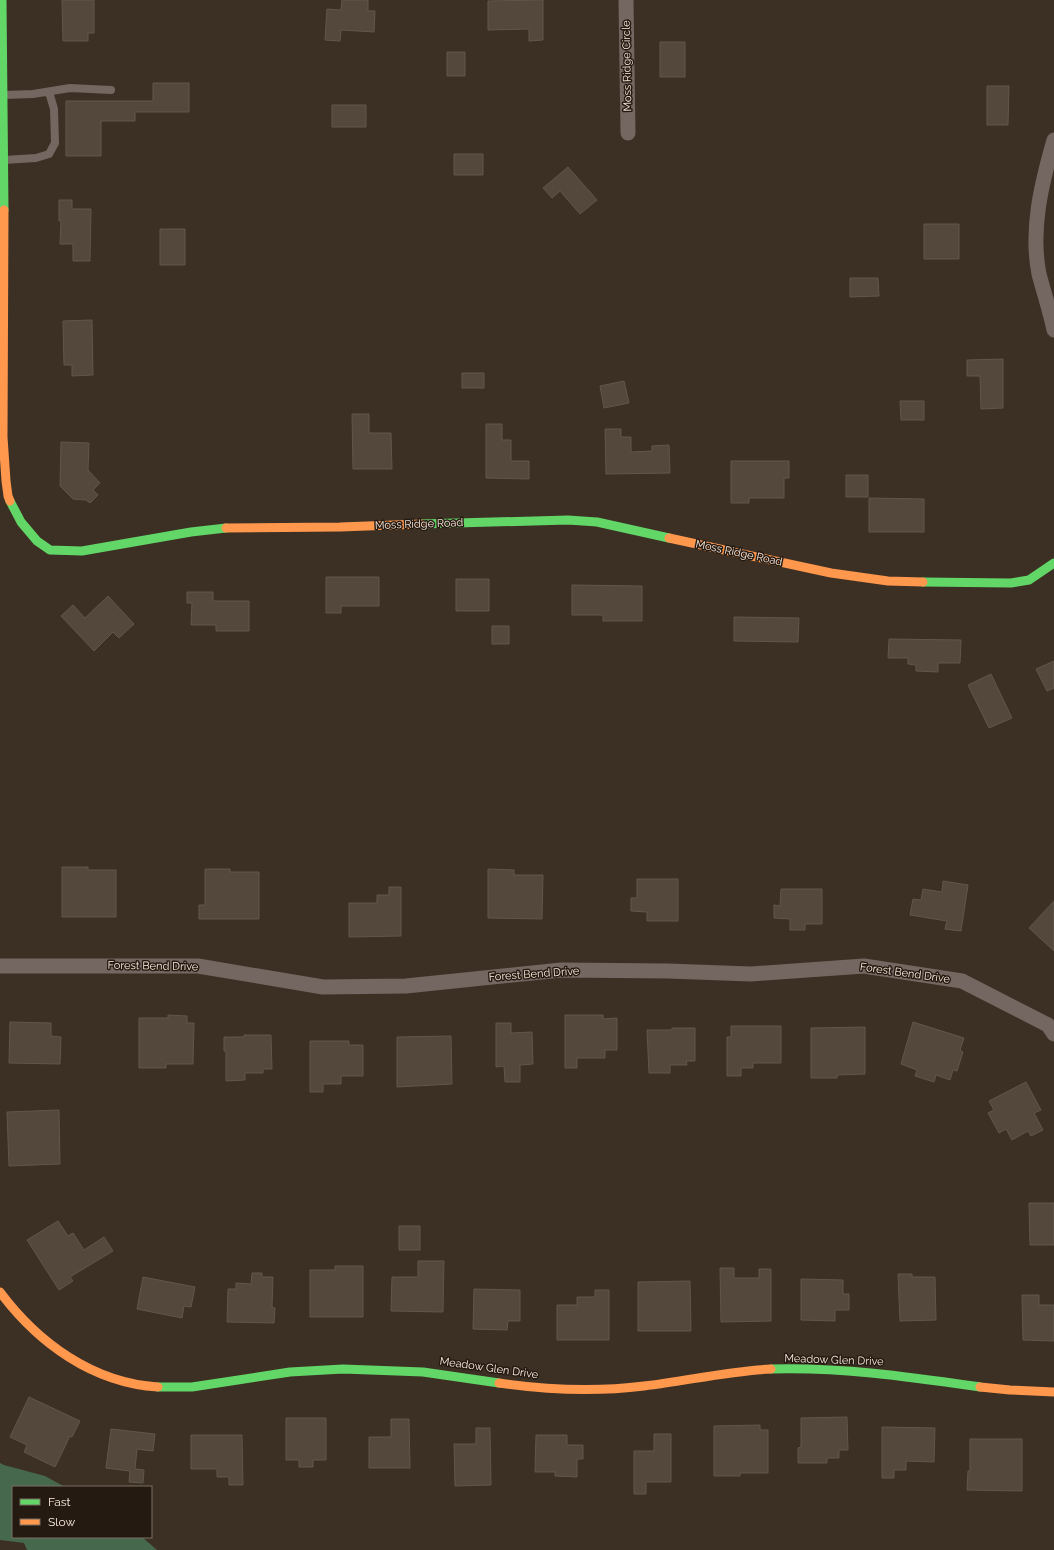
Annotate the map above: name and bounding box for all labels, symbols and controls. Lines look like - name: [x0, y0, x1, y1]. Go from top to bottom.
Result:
- street label: Moss Ridge Circle: [620, 20, 634, 112]
- street label: Moss Ridge Road: [375, 516, 464, 532]
- street label: Moss Ridge Road: [694, 537, 784, 569]
- street label: Forest Bend Drive: [108, 959, 199, 973]
- street label: Forest Bend Drive: [859, 960, 951, 986]
- street label: Forest Bend Drive: [488, 964, 580, 984]
- street label: Meadow Glen Drive: [784, 1352, 884, 1368]
- street label: Meadow Glen Drive: [439, 1355, 540, 1381]
- legend: [12, 1486, 152, 1538]
- text: Fast: [48, 1495, 71, 1509]
- text: Slow: [48, 1515, 75, 1529]

